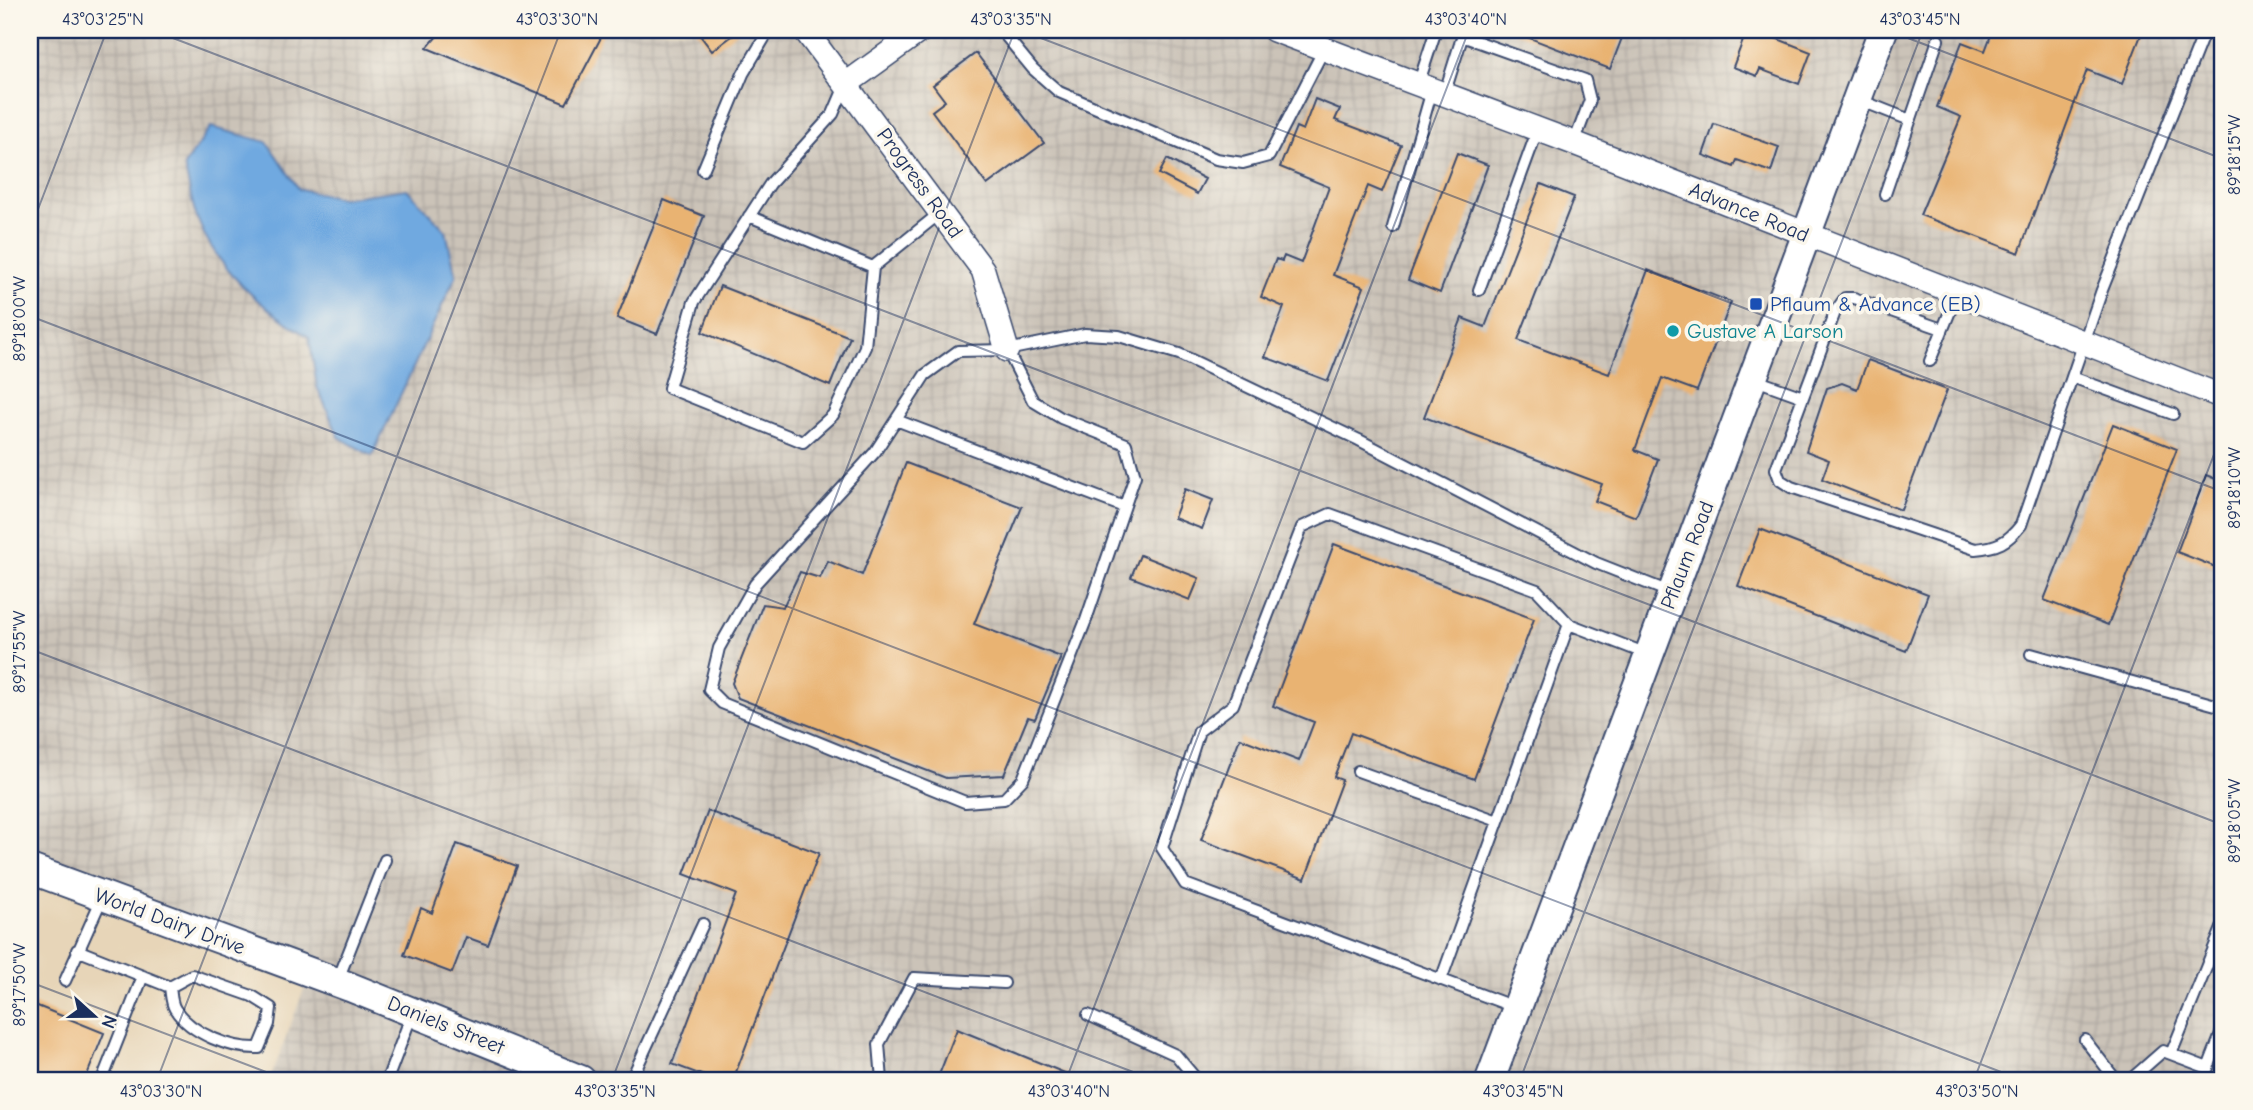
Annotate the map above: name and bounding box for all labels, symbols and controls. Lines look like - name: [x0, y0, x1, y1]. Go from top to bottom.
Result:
- text: 43°03'25"N: [62, 9, 144, 30]
- text: 43°03'30"N: [516, 9, 598, 30]
- text: 43°03'35"N: [970, 9, 1052, 30]
- text: 43°03'40"N: [1425, 9, 1507, 30]
- text: 43°03'45"N: [1879, 9, 1961, 30]
- text: 89°18'15"W: [2224, 114, 2245, 195]
- street label: Progress Road: [872, 123, 968, 243]
- street label: Advance Road: [1686, 177, 1812, 247]
- text: 89°18'00"W: [9, 276, 30, 362]
- place label: Pflaum & Advance (EB): [1770, 292, 1981, 316]
- marker: Pflaum & Advance (EB): [1748, 296, 1764, 312]
- place label: Gustave A Larson: [1687, 319, 1844, 343]
- marker: Gustave A Larson: [1665, 323, 1681, 339]
- text: 89°18'10"W: [2224, 447, 2245, 529]
- street label: Pflaum Road: [1655, 498, 1719, 612]
- text: 89°17'55"W: [9, 610, 30, 693]
- text: 89°18'05"W: [2224, 778, 2245, 863]
- street label: World Dairy Drive: [92, 883, 248, 959]
- text: 89°17'50"W: [9, 943, 30, 1027]
- north arrow: [60, 981, 130, 1050]
- street label: Daniels Street: [384, 991, 509, 1060]
- text: N: [96, 1012, 121, 1031]
- text: 43°03'30"N: [120, 1081, 202, 1102]
- text: 43°03'35"N: [574, 1081, 656, 1102]
- text: 43°03'40"N: [1028, 1081, 1110, 1102]
- text: 43°03'45"N: [1482, 1081, 1564, 1102]
- text: 43°03'50"N: [1935, 1081, 2019, 1102]

